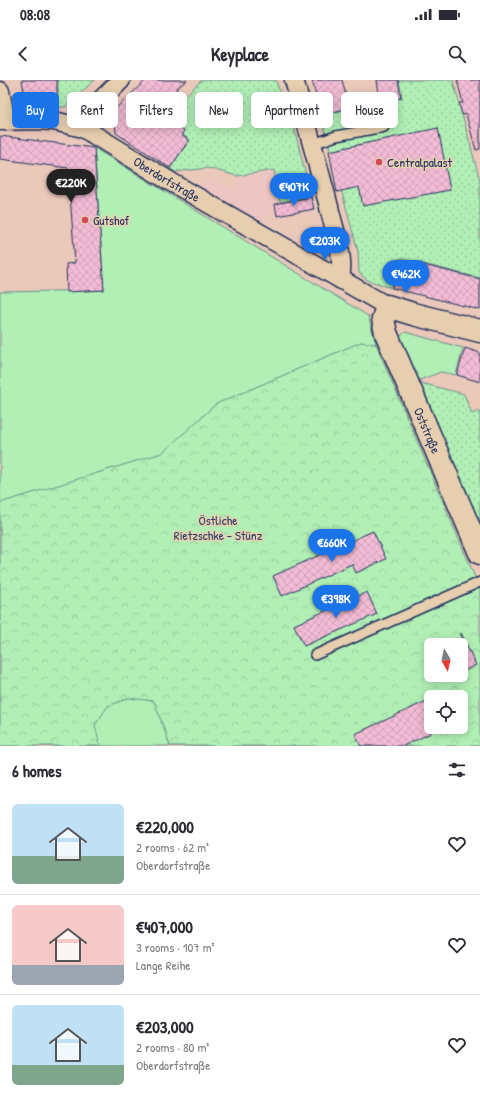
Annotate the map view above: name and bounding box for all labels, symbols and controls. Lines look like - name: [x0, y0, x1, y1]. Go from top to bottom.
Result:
- text: 08:08: [20, 4, 50, 25]
- text: Keyplace: [211, 42, 269, 67]
- icon: back: [12, 43, 34, 65]
- icon: search: [446, 43, 468, 65]
- chip: Buy: [12, 92, 59, 128]
- chip: Rent: [67, 92, 118, 128]
- chip: Filters: [126, 92, 187, 128]
- chip: New: [195, 92, 243, 128]
- chip: Apartment: [251, 92, 333, 128]
- chip: House: [341, 92, 398, 128]
- street label: Oberdorfstraße: [130, 152, 203, 206]
- place label: Centralpalast: [387, 153, 452, 171]
- marker: Centralpalast: [374, 157, 384, 167]
- pin: €220K: [43, 169, 99, 203]
- text: €220K: [55, 173, 87, 191]
- pin: €407K: [266, 173, 322, 207]
- text: €407K: [279, 177, 309, 195]
- place label: Gutshof: [93, 211, 130, 229]
- marker: Gutshof: [80, 215, 90, 225]
- pin: €203K: [297, 227, 353, 261]
- text: €203K: [310, 231, 340, 249]
- pin: €462K: [378, 260, 434, 294]
- text: €462K: [391, 264, 421, 282]
- street label: Oststraße: [410, 404, 445, 456]
- park label: Östliche Rietzschke - Stünz: [174, 511, 263, 544]
- pin: €660K: [304, 529, 360, 563]
- text: €660K: [317, 533, 347, 551]
- pin: €398K: [308, 585, 364, 619]
- text: €398K: [321, 589, 351, 607]
- north arrow: [424, 638, 468, 682]
- map controls: [424, 638, 468, 734]
- button: locate: [424, 690, 468, 734]
- text: 6 homes: [12, 759, 62, 782]
- icon: filters: [446, 759, 468, 781]
- text: €220,000: [136, 815, 194, 838]
- icon: home: [44, 820, 92, 868]
- icon: heart: [446, 833, 468, 855]
- text: 2 rooms · 62 m²: [136, 838, 209, 856]
- text: Oberdorfstraße: [136, 856, 210, 874]
- text: €407,000: [136, 915, 193, 938]
- icon: home: [44, 921, 92, 969]
- icon: heart: [446, 934, 468, 956]
- text: 3 rooms · 107 m²: [136, 938, 215, 956]
- text: Lange Reihe: [136, 956, 190, 974]
- text: €203,000: [136, 1015, 194, 1038]
- icon: home: [44, 1021, 92, 1069]
- icon: heart: [446, 1034, 468, 1056]
- text: 2 rooms · 80 m²: [136, 1038, 209, 1056]
- text: Oberdorfstraße: [136, 1056, 210, 1074]

